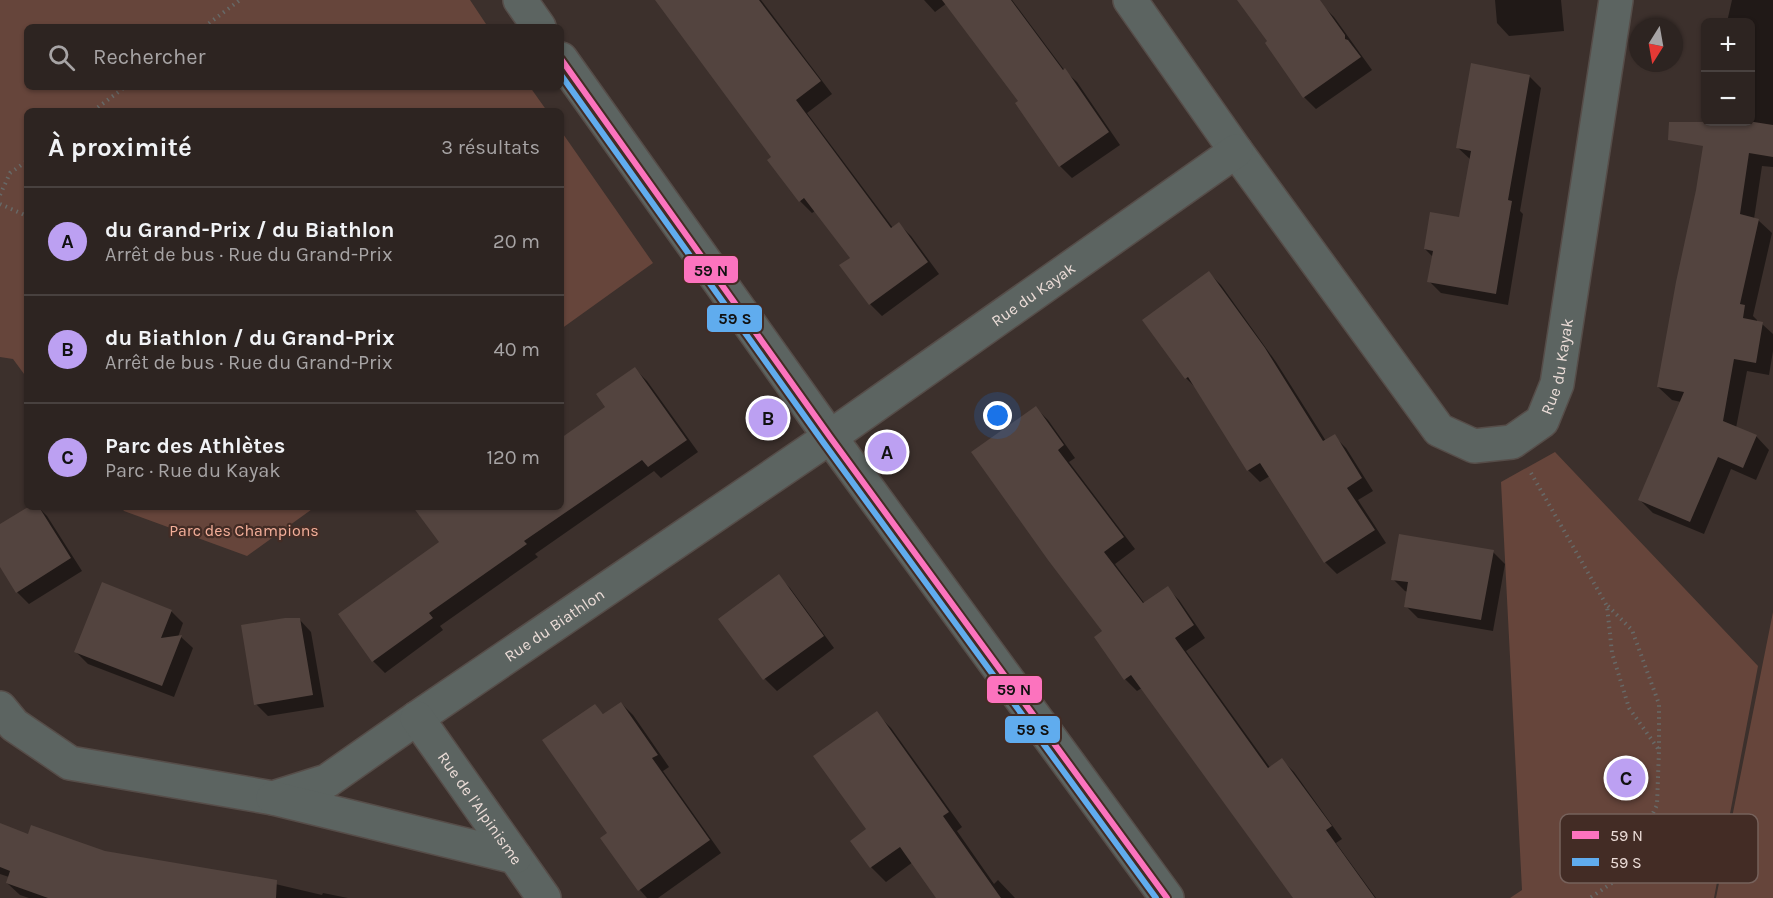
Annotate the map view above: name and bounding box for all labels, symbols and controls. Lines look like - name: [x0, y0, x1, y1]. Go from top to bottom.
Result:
- north arrow: [1629, 18, 1683, 72]
- map controls: [1701, 18, 1755, 126]
- button: +: [1701, 18, 1755, 72]
- search box: [24, 24, 564, 90]
- icon: search: [45, 41, 78, 74]
- text: Rechercher: [93, 44, 206, 70]
- button: −: [1701, 72, 1755, 126]
- text: À proximité: [48, 132, 192, 163]
- text: 3 résultats: [441, 136, 540, 159]
- text: du Grand-Prix / du Biathlon: [105, 217, 394, 243]
- text: A: [61, 230, 74, 253]
- text: 20 m: [493, 230, 540, 253]
- text: Arrêt de bus · Rue du Grand-Prix: [105, 243, 392, 266]
- line badge: 59 N: [683, 255, 739, 284]
- street label: Rue du Kayak: [987, 258, 1079, 330]
- text: 59 N: [694, 261, 728, 280]
- line badge: 59 S: [706, 304, 763, 333]
- text: 59 S: [718, 309, 752, 328]
- street label: Rue du Kayak: [1536, 317, 1576, 417]
- text: du Biathlon / du Grand-Prix: [105, 325, 394, 351]
- text: B: [61, 338, 74, 361]
- text: 40 m: [494, 338, 540, 361]
- text: Arrêt de bus · Rue du Grand-Prix: [105, 351, 392, 374]
- pin: B: [748, 396, 788, 440]
- your location: [983, 401, 1012, 430]
- pin: A: [868, 430, 906, 474]
- text: Parc des Athlètes: [105, 433, 285, 459]
- text: C: [61, 446, 74, 469]
- text: 120 m: [486, 446, 540, 469]
- text: Parc · Rue du Kayak: [105, 459, 281, 482]
- park label: Parc des Champions: [169, 521, 319, 540]
- street label: Rue du Biathlon: [501, 584, 608, 665]
- line badge: 59 N: [986, 675, 1043, 704]
- text: 59 N: [997, 680, 1031, 699]
- line badge: 59 S: [1004, 715, 1061, 744]
- text: 59 S: [1016, 720, 1050, 739]
- street label: Rue de l'Alpinisme: [434, 748, 527, 868]
- pin: C: [1606, 756, 1646, 800]
- legend: [1560, 814, 1758, 883]
- text: 59 N: [1610, 826, 1643, 845]
- text: 59 S: [1610, 853, 1642, 872]

